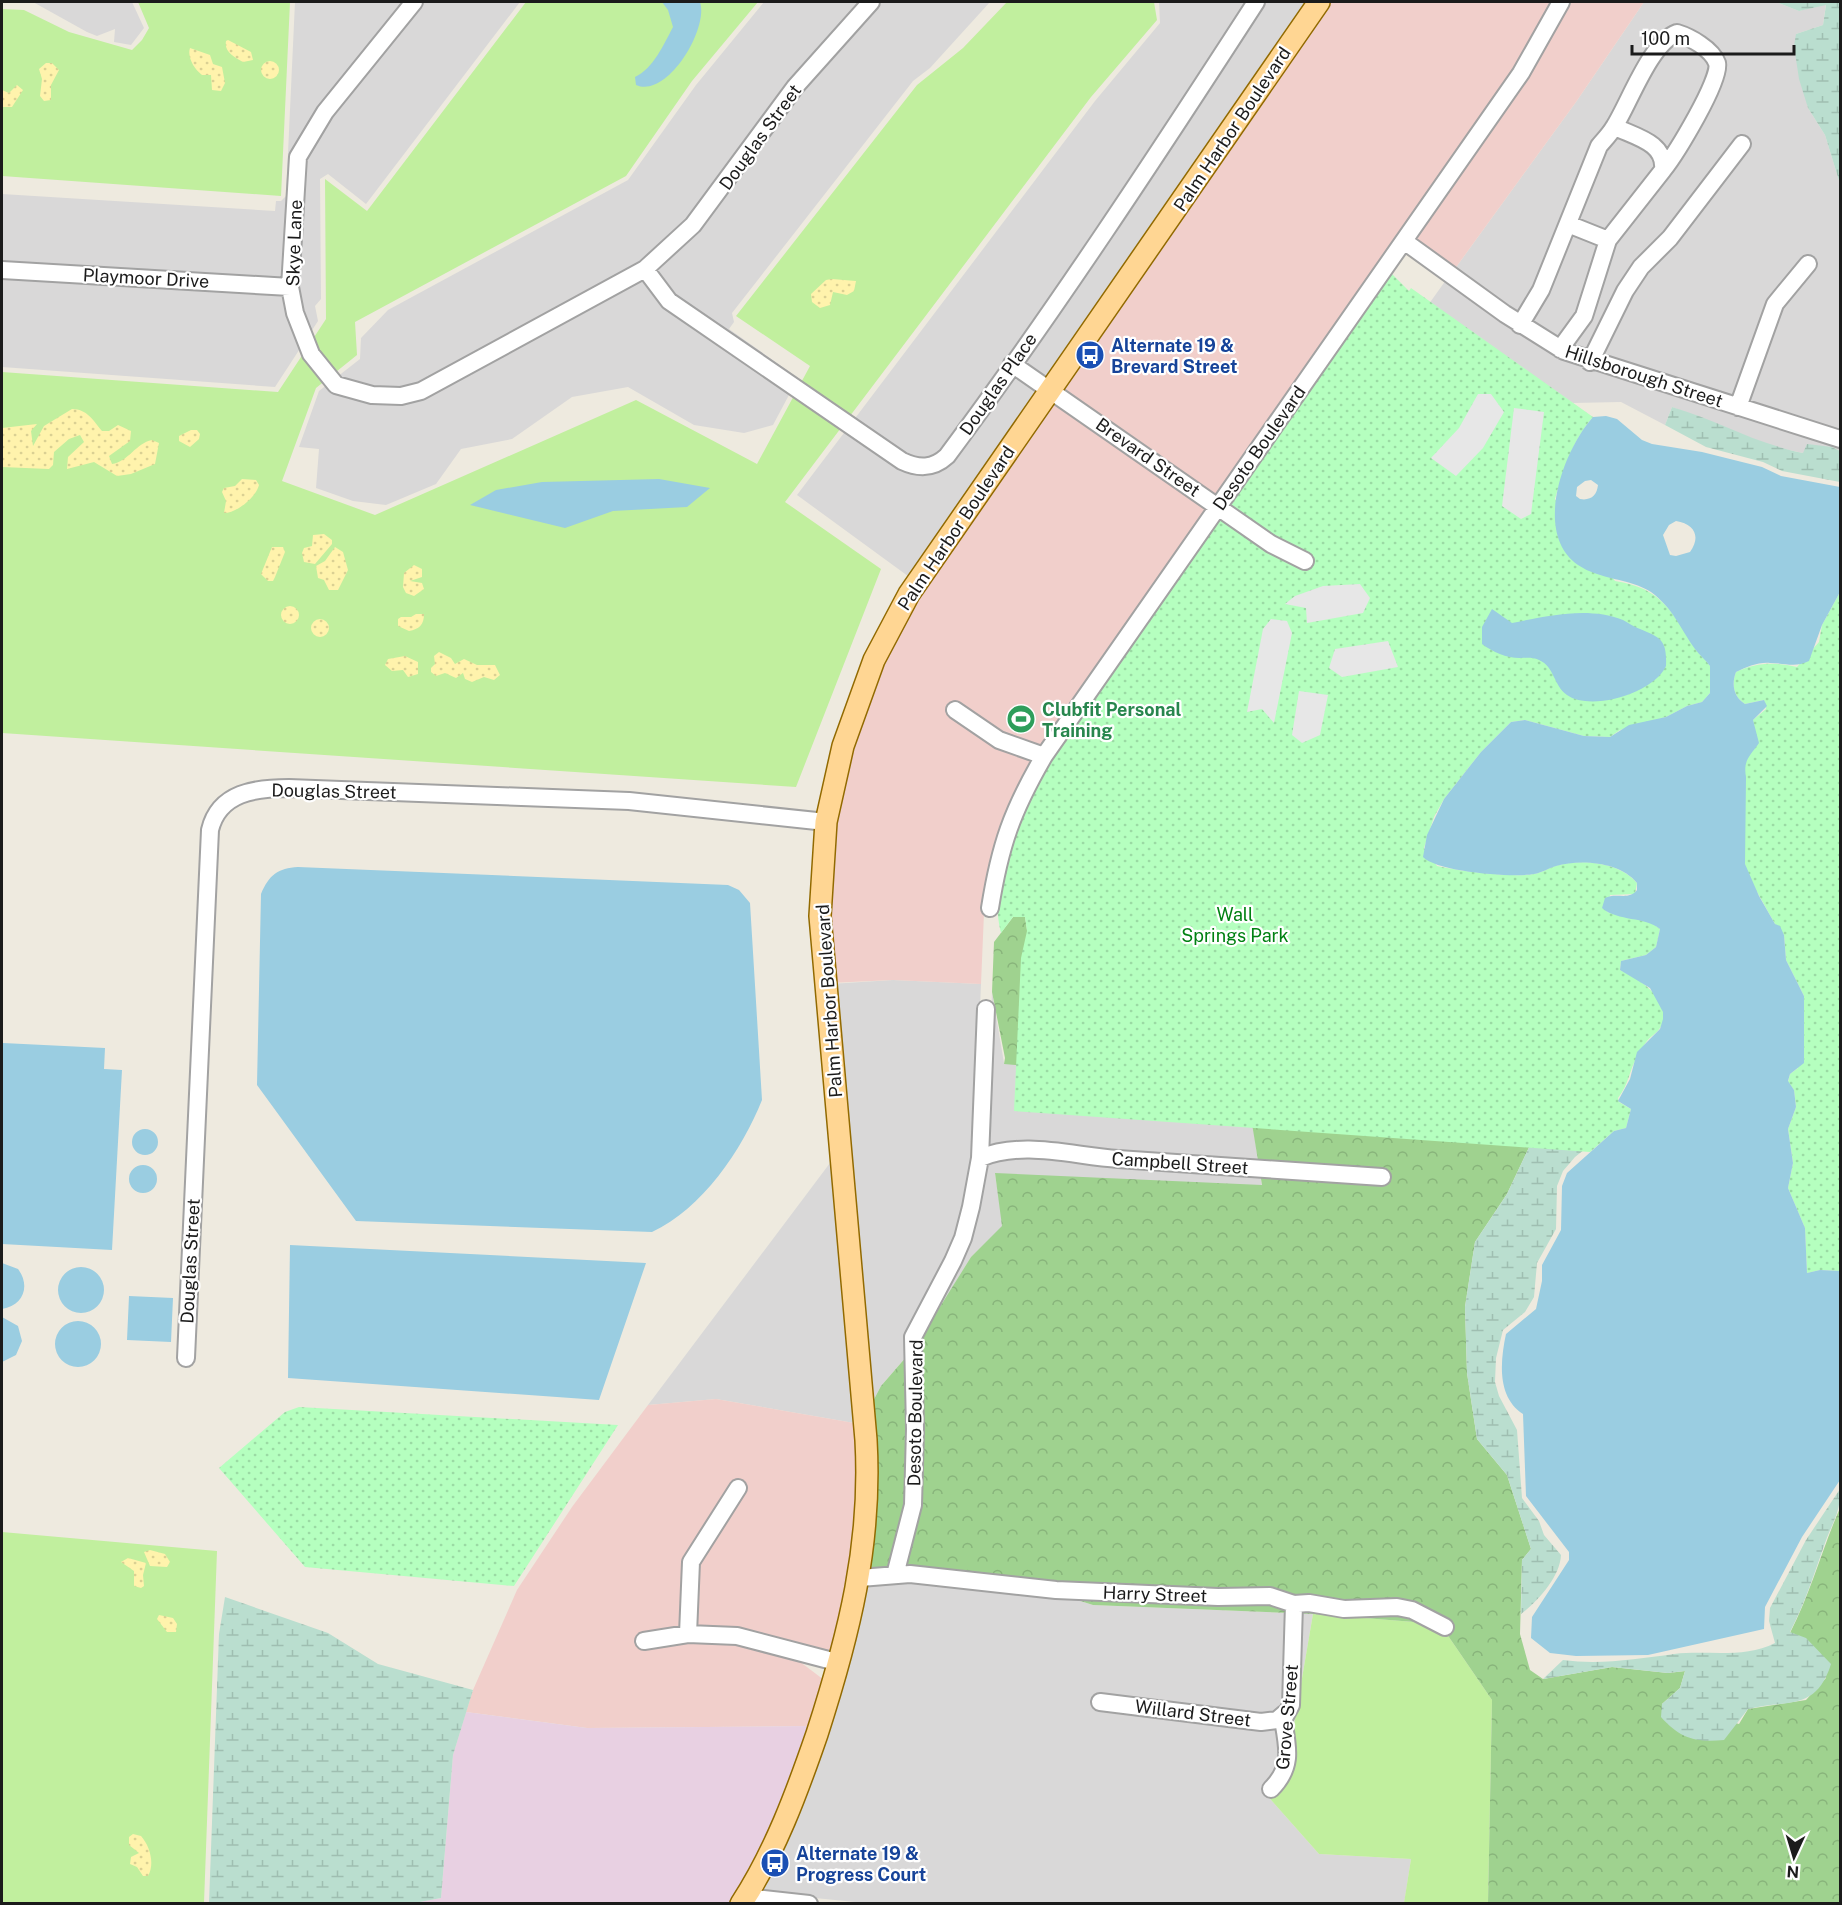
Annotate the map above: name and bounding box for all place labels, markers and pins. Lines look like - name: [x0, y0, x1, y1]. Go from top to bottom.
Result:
- place label: Alternate 19 & Brevard Street: [1111, 335, 1238, 377]
- bus stop icon: Alternate 19 & Brevard Street: [1074, 339, 1106, 371]
- place label: Clubfit Personal Training: [1042, 699, 1181, 741]
- sports icon: Clubfit Personal Training: [1005, 703, 1037, 735]
- place label: Alternate 19 & Progress Court: [796, 1843, 926, 1885]
- bus stop icon: Alternate 19 & Progress Court: [759, 1847, 791, 1879]

